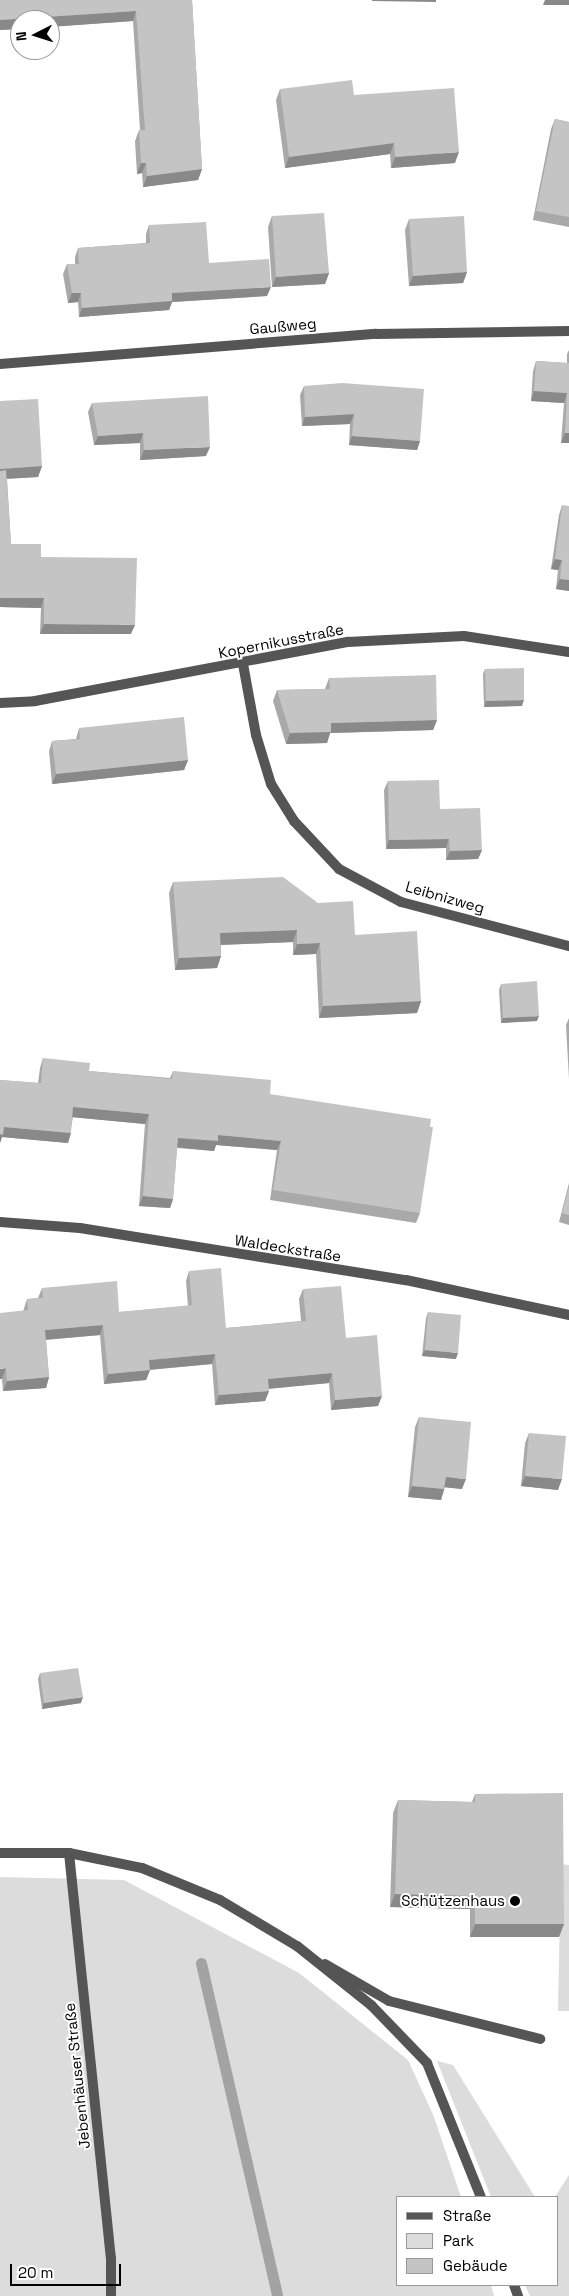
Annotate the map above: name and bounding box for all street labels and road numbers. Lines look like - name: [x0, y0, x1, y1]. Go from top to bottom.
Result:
- street label: Gaußweg: [249, 314, 317, 338]
- street label: Kopernikusstraße: [217, 620, 345, 662]
- street label: Leibnizweg: [403, 877, 487, 917]
- street label: Waldeckstraße: [233, 1231, 343, 1265]
- street label: Jebenhäuser Straße: [60, 2002, 94, 2150]

